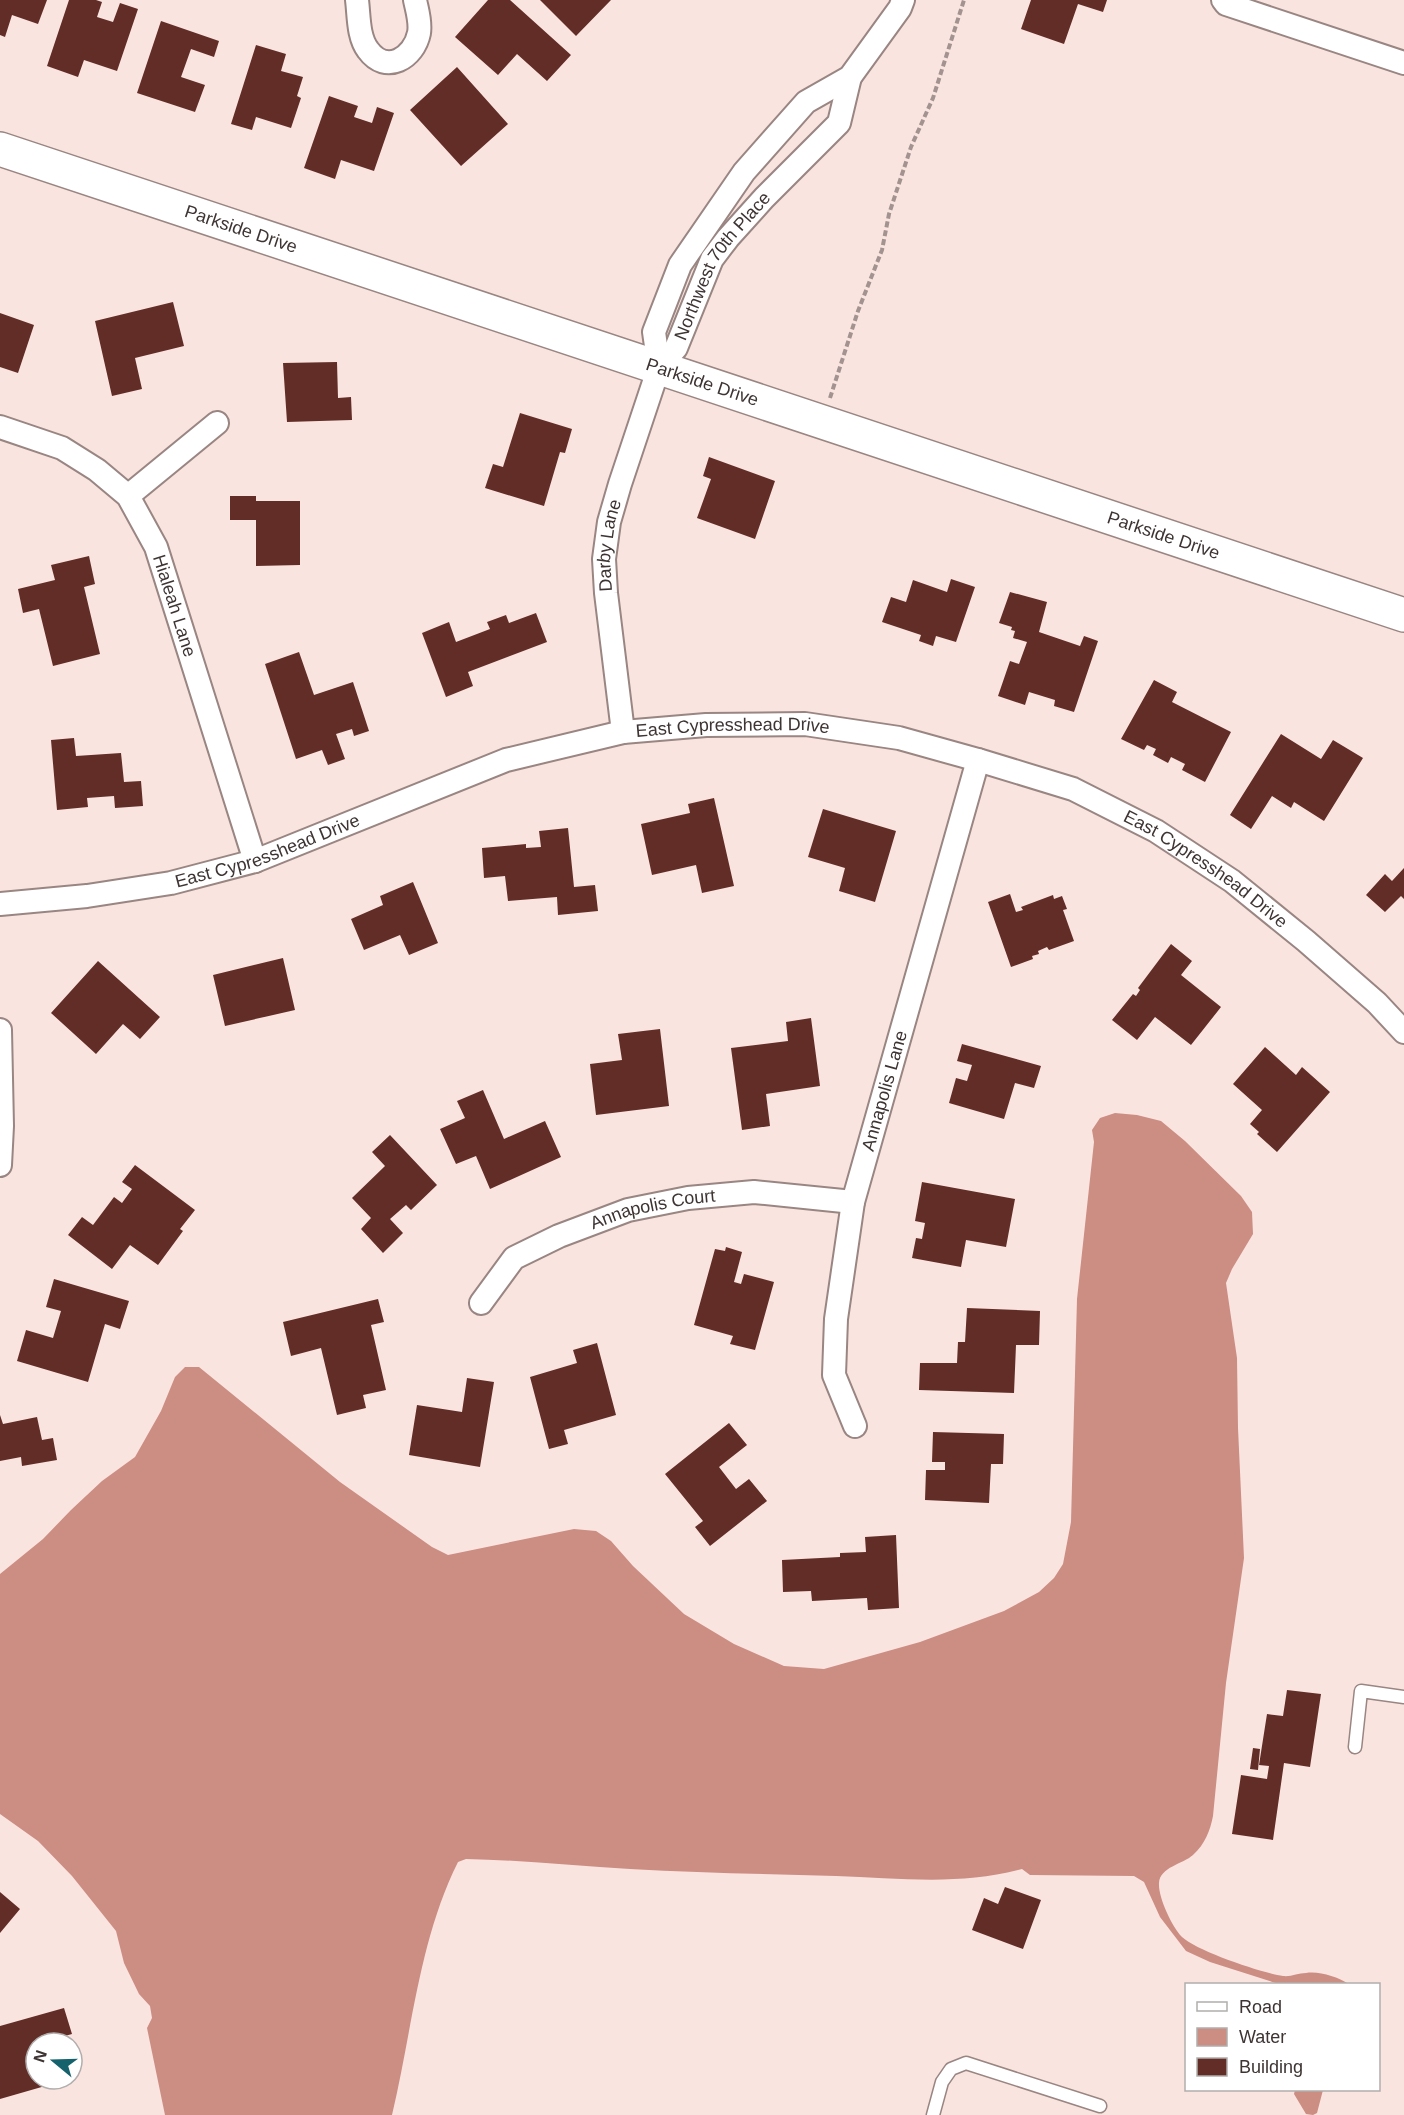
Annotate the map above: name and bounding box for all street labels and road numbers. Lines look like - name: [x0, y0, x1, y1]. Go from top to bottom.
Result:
- street label: Northwest 70th Place: [670, 188, 774, 343]
- street label: Parkside Drive: [182, 201, 300, 257]
- street label: Parkside Drive: [644, 354, 761, 410]
- street label: Darby Lane: [594, 497, 625, 592]
- street label: Parkside Drive: [1105, 507, 1222, 563]
- street label: Hialeah Lane: [149, 552, 200, 659]
- street label: East Cypresshead Drive: [635, 714, 831, 741]
- street label: East Cypresshead Drive: [1120, 806, 1291, 932]
- street label: East Cypresshead Drive: [173, 810, 363, 892]
- street label: Annapolis Lane: [858, 1028, 911, 1153]
- street label: Annapolis Court: [587, 1186, 716, 1233]

